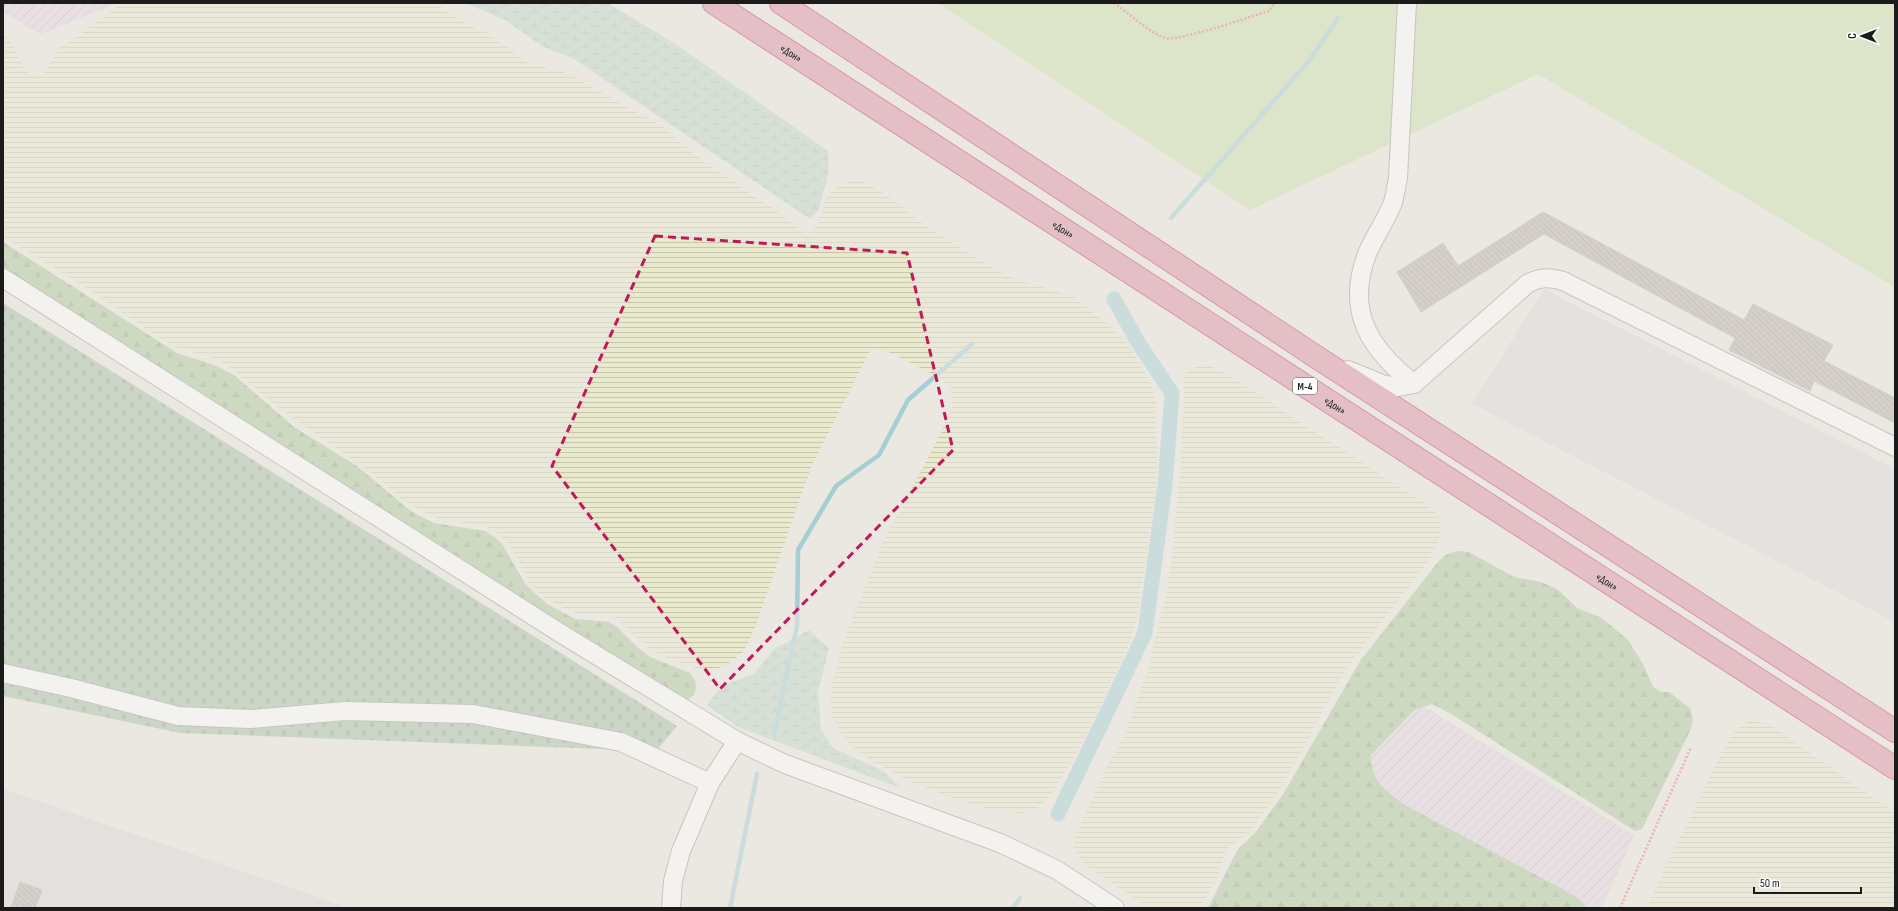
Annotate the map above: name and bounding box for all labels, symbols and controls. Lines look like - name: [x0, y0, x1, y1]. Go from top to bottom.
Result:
- north arrow: [1842, 16, 1882, 56]
- text: С: [1846, 33, 1859, 39]
- street label: «Дон»: [778, 42, 804, 65]
- street label: «Дон»: [1050, 218, 1076, 241]
- road number: М-4: [1293, 378, 1317, 394]
- street label: «Дон»: [1322, 394, 1348, 417]
- street label: «Дон»: [1593, 570, 1620, 594]
- scale bar: [1754, 869, 1861, 895]
- text: 50 m: [1760, 876, 1780, 891]

